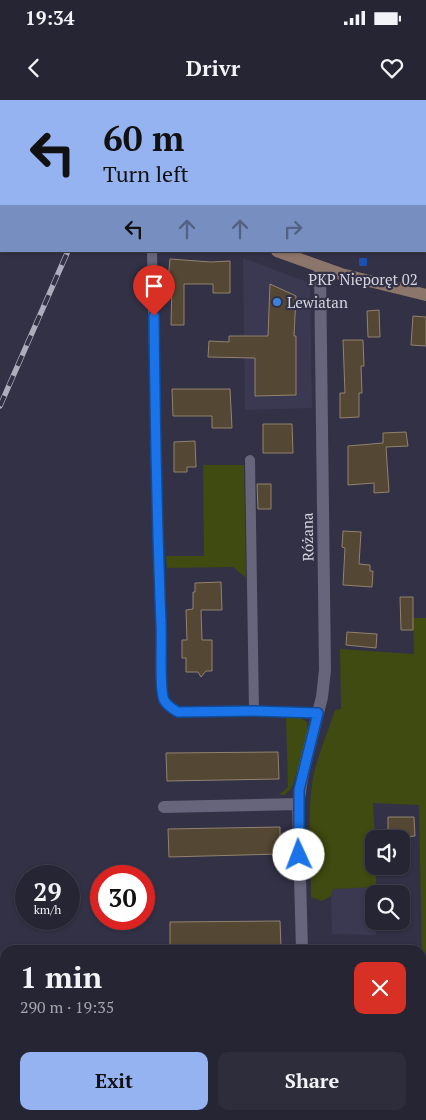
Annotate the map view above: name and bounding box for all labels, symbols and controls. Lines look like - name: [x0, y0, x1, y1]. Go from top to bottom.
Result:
- text: 19:34: [25, 5, 74, 30]
- text: Drivr: [186, 53, 240, 82]
- icon: back: [20, 54, 48, 82]
- icon: heart: [378, 54, 406, 82]
- text: 60 m: [103, 115, 184, 161]
- icon: left: [20, 120, 85, 185]
- text: Turn left: [103, 159, 189, 188]
- icon: left: [120, 215, 148, 243]
- icon: ahead: [173, 215, 201, 243]
- icon: ahead: [226, 215, 254, 243]
- icon: right: [279, 215, 307, 243]
- marker: PKP Nieporęt 02: [357, 256, 369, 268]
- pin: [133, 265, 175, 316]
- place label: PKP Nieporęt 02: [308, 269, 418, 289]
- icon: arrive: [140, 272, 168, 300]
- place label: Lewiatan: [287, 292, 348, 312]
- marker: Lewiatan: [271, 296, 283, 308]
- street label: Różana: [297, 512, 317, 562]
- position arrow: [272, 828, 324, 880]
- map controls: [365, 830, 410, 930]
- button: sound: [365, 830, 410, 875]
- speed limit sign: 30: [90, 865, 155, 930]
- text: 29: [33, 875, 62, 908]
- button: search: [365, 885, 410, 930]
- text: km/h: [34, 902, 61, 917]
- text: 1 min: [20, 957, 102, 997]
- button: close: [354, 962, 406, 1014]
- text: 290 m · 19:35: [20, 996, 114, 1018]
- button: Exit: [20, 1052, 208, 1110]
- button: Share: [218, 1052, 406, 1110]

